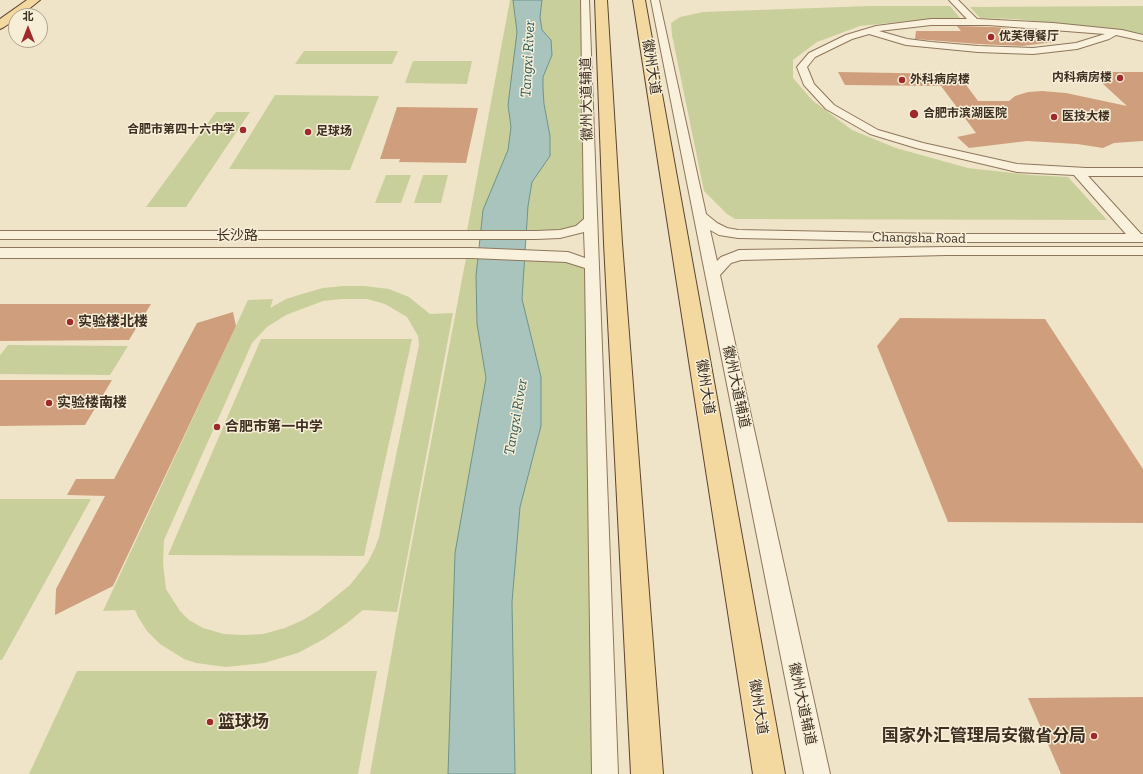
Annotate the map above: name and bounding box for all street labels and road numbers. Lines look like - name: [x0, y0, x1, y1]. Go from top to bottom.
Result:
- street label: 徽州大道: [638, 38, 664, 96]
- street label: 徽州大道辅道: [578, 57, 596, 141]
- street label: 长沙路: [216, 228, 258, 244]
- street label: Changsha Road: [872, 229, 966, 247]
- street label: 徽州大道辅道: [719, 344, 753, 430]
- street label: 徽州大道: [692, 358, 718, 416]
- street label: 徽州大道辅道: [785, 661, 819, 747]
- street label: 徽州大道: [745, 678, 771, 736]

